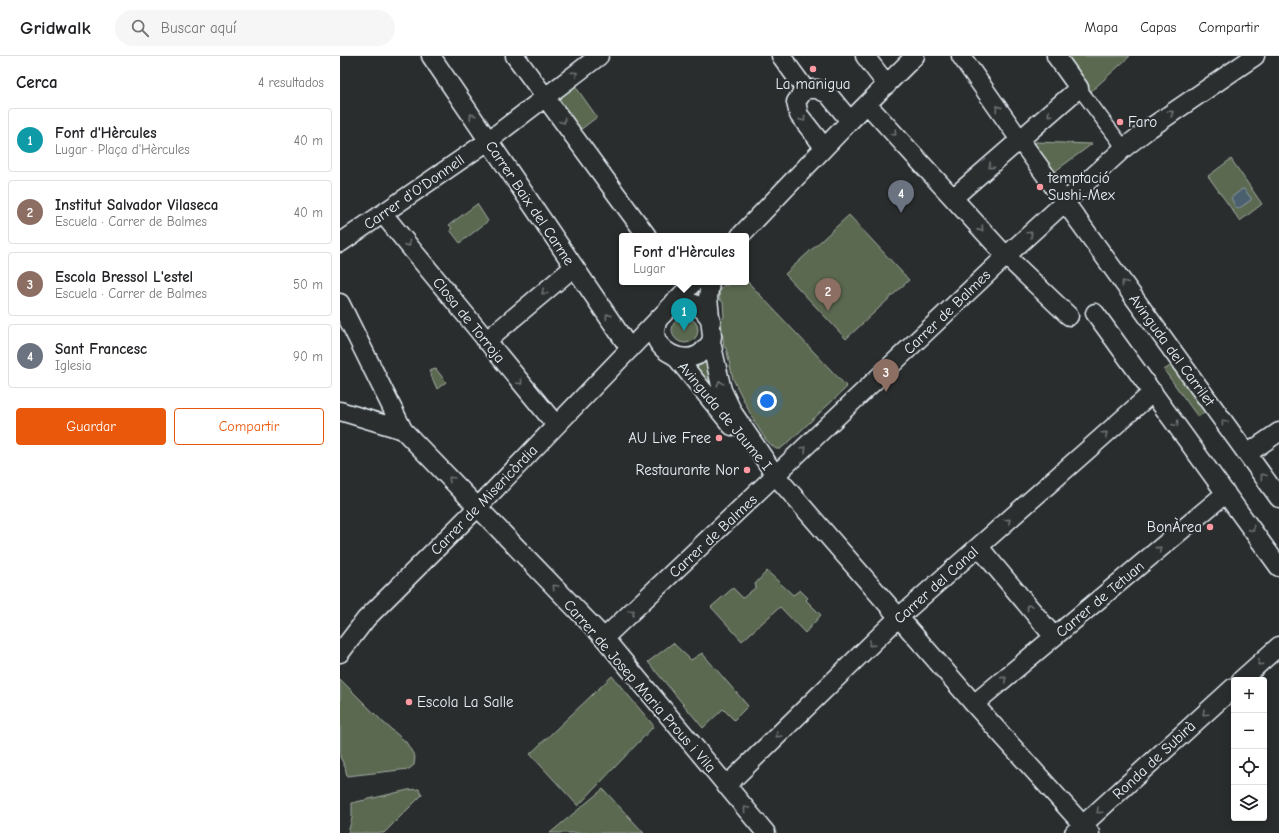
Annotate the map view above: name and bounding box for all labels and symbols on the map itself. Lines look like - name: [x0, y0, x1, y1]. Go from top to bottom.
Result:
- marker: La manigua: [808, 64, 818, 74]
- one-way arrow: [570, 72, 577, 79]
- place label: La manigua: [775, 75, 851, 93]
- one-way arrow: [996, 106, 1003, 113]
- one-way arrow: [1047, 109, 1055, 116]
- one-way arrow: [1167, 111, 1174, 118]
- one-way arrow: [469, 113, 477, 120]
- place label: Faro: [1128, 113, 1157, 131]
- one-way arrow: [798, 115, 805, 122]
- one-way arrow: [558, 117, 566, 124]
- marker: Faro: [1115, 117, 1125, 127]
- one-way arrow: [889, 128, 896, 136]
- street label: Carrer Baix del Carme: [482, 137, 579, 269]
- street label: Carrer d'O'Donnell: [360, 151, 468, 233]
- one-way arrow: [988, 161, 995, 168]
- place label: temptació Sushi-Mex: [1047, 169, 1116, 204]
- pin: 4: [888, 180, 914, 213]
- marker: temptació Sushi-Mex: [1035, 182, 1045, 192]
- one-way arrow: [976, 224, 984, 232]
- one-way arrow: [1025, 231, 1033, 238]
- one-way arrow: [403, 240, 410, 247]
- street label: Carrer de Balmes: [900, 266, 994, 358]
- street label: Closa de Torroja: [429, 274, 509, 366]
- pin: 2: [815, 278, 841, 311]
- one-way arrow: [1121, 280, 1128, 287]
- one-way arrow: [541, 288, 549, 295]
- street label: Avinguda del Carrilet: [1125, 290, 1219, 410]
- pin: 1: [671, 298, 697, 331]
- one-way arrow: [606, 314, 613, 321]
- street label: Avinguda de Jaume I: [674, 358, 776, 474]
- pin: 3: [873, 359, 899, 392]
- one-way arrow: [515, 377, 522, 384]
- one-way arrow: [716, 379, 725, 386]
- your location: [757, 391, 777, 411]
- one-way arrow: [1171, 420, 1179, 427]
- one-way arrow: [1222, 420, 1229, 427]
- place label: AU Live Free: [628, 429, 711, 447]
- one-way arrow: [1101, 432, 1108, 439]
- marker: AU Live Free: [714, 433, 724, 443]
- street label: Carrer de Misericòrdia: [427, 441, 541, 559]
- one-way arrow: [799, 446, 807, 454]
- place label: Restaurante Nor: [635, 461, 739, 479]
- marker: Restaurante Nor: [742, 465, 752, 475]
- one-way arrow: [1260, 473, 1268, 480]
- one-way arrow: [448, 476, 456, 484]
- street label: Carrer de Balmes: [665, 491, 761, 581]
- place label: BonÀrea: [1147, 517, 1202, 536]
- one-way arrow: [1003, 518, 1011, 525]
- marker: BonÀrea: [1205, 522, 1215, 532]
- one-way arrow: [1247, 525, 1254, 532]
- street label: Carrer del Canal: [890, 542, 982, 628]
- one-way arrow: [1155, 546, 1162, 553]
- street label: Carrer de Tetuan: [1052, 557, 1148, 641]
- one-way arrow: [552, 584, 559, 592]
- street label: Carrer de Josep Maria Prous i Vila: [560, 596, 720, 776]
- one-way arrow: [1027, 604, 1034, 611]
- one-way arrow: [627, 609, 635, 616]
- one-way arrow: [868, 639, 876, 647]
- one-way arrow: [1257, 658, 1265, 666]
- one-way arrow: [999, 676, 1007, 683]
- place label: Escola La Salle: [417, 693, 514, 711]
- marker: Escola La Salle: [404, 697, 414, 707]
- one-way arrow: [1202, 709, 1210, 716]
- street label: Ronda de Subirà: [1109, 717, 1199, 803]
- one-way arrow: [775, 730, 783, 738]
- one-way arrow: [1096, 806, 1104, 813]
- one-way arrow: [744, 807, 751, 814]

